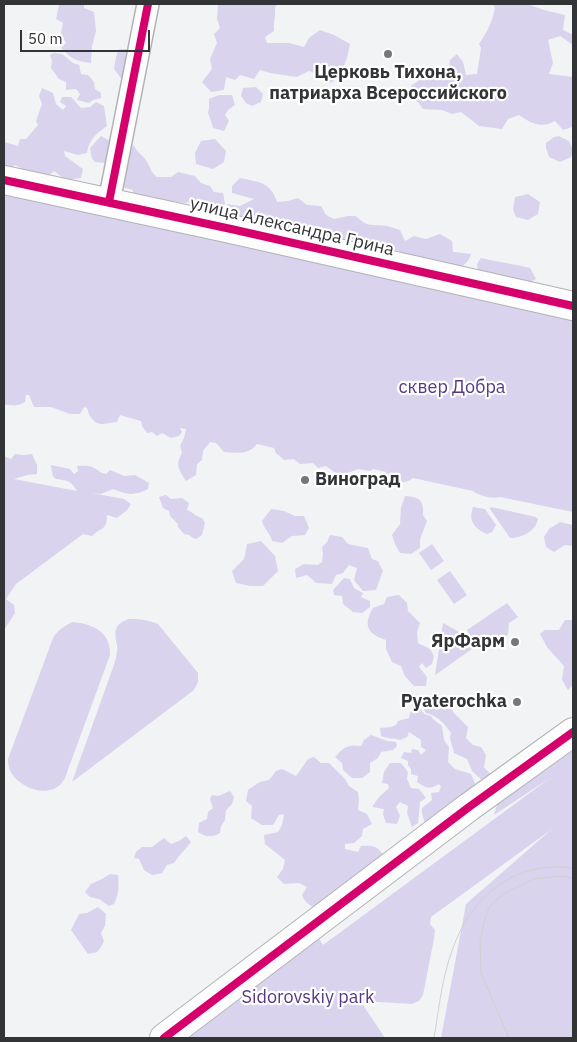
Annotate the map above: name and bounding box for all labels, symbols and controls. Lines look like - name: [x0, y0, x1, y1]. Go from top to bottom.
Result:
- scale bar: [22, 20, 152, 52]
- text: 50 m: [28, 29, 63, 48]
- marker: Церковь Тихона, патриарха Всероссийского: [382, 48, 394, 60]
- place label: Церковь Тихона, патриарха Всероссийского: [269, 62, 507, 104]
- street label: улица Александра Грина: [188, 193, 396, 261]
- park label: сквер Добра: [399, 377, 505, 399]
- place label: Виноград: [315, 469, 400, 491]
- marker: Виноград: [299, 474, 311, 486]
- place label: ЯрФарм: [431, 631, 505, 653]
- marker: ЯрФарм: [509, 636, 521, 648]
- place label: Pyaterochka: [401, 691, 507, 713]
- marker: Pyaterochka: [511, 696, 523, 708]
- park label: Sidorovskiy park: [242, 987, 374, 1009]

